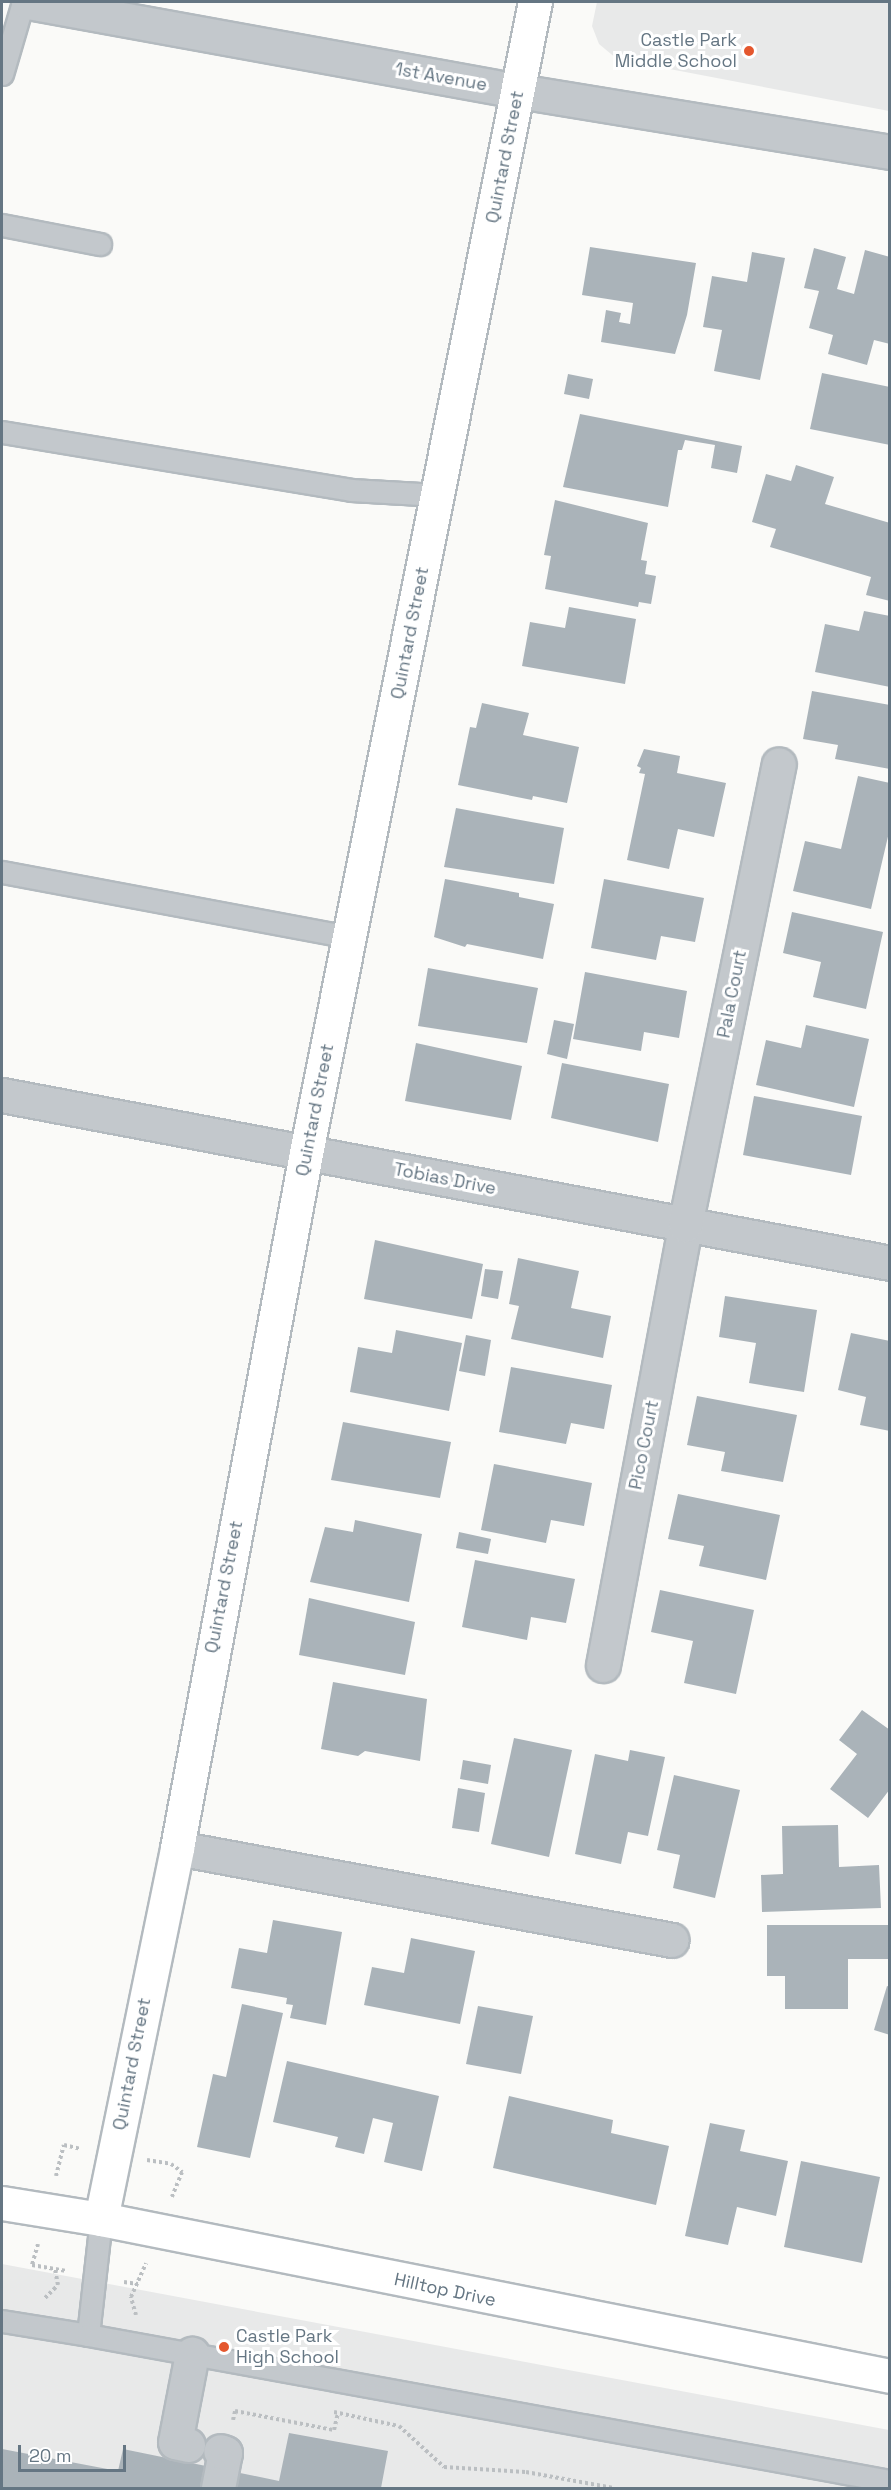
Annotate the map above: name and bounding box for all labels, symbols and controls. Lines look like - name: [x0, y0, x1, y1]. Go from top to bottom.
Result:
- place label: Castle Park Middle School: [615, 30, 737, 72]
- marker: Castle Park Middle School: [742, 44, 756, 58]
- street label: 1st Avenue: [393, 58, 489, 96]
- street label: Quintard Street: [482, 89, 528, 225]
- street label: Quintard Street: [387, 565, 433, 701]
- street label: Pala Court: [713, 948, 751, 1040]
- street label: Quintard Street: [292, 1042, 338, 1178]
- street label: Tobias Drive: [392, 1159, 498, 1199]
- street label: Pico Court: [625, 1399, 663, 1491]
- street label: Quintard Street: [201, 1519, 247, 1655]
- street label: Quintard Street: [109, 1996, 155, 2132]
- street label: Hilltop Drive: [392, 2269, 498, 2311]
- place label: Castle Park High School: [236, 2326, 339, 2368]
- marker: Castle Park High School: [217, 2340, 231, 2354]
- scale bar: [21, 2433, 129, 2471]
- text: 20 m: [29, 2444, 72, 2467]

